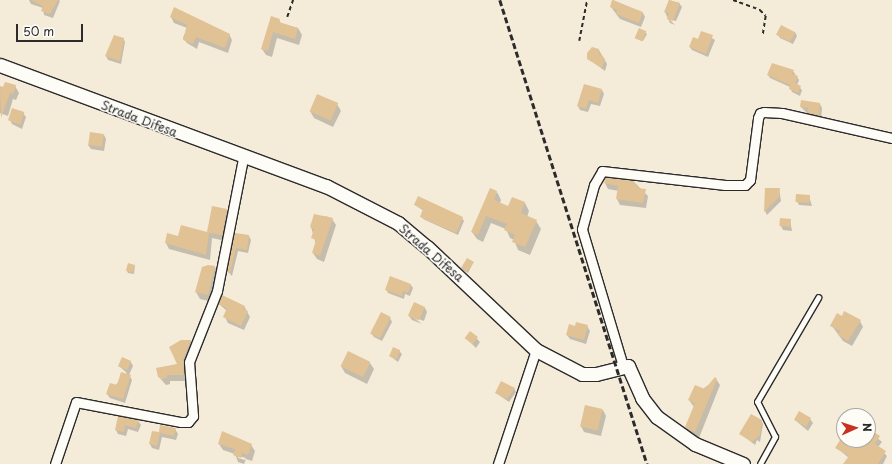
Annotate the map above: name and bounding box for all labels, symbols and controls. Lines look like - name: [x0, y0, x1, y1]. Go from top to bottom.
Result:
- scale bar: [18, 16, 85, 42]
- text: 50 m: [23, 22, 54, 40]
- street label: Strada Difesa: [99, 98, 179, 140]
- street label: Strada Difesa: [396, 221, 466, 285]
- north arrow: [836, 408, 876, 448]
- text: N: [859, 423, 876, 432]

